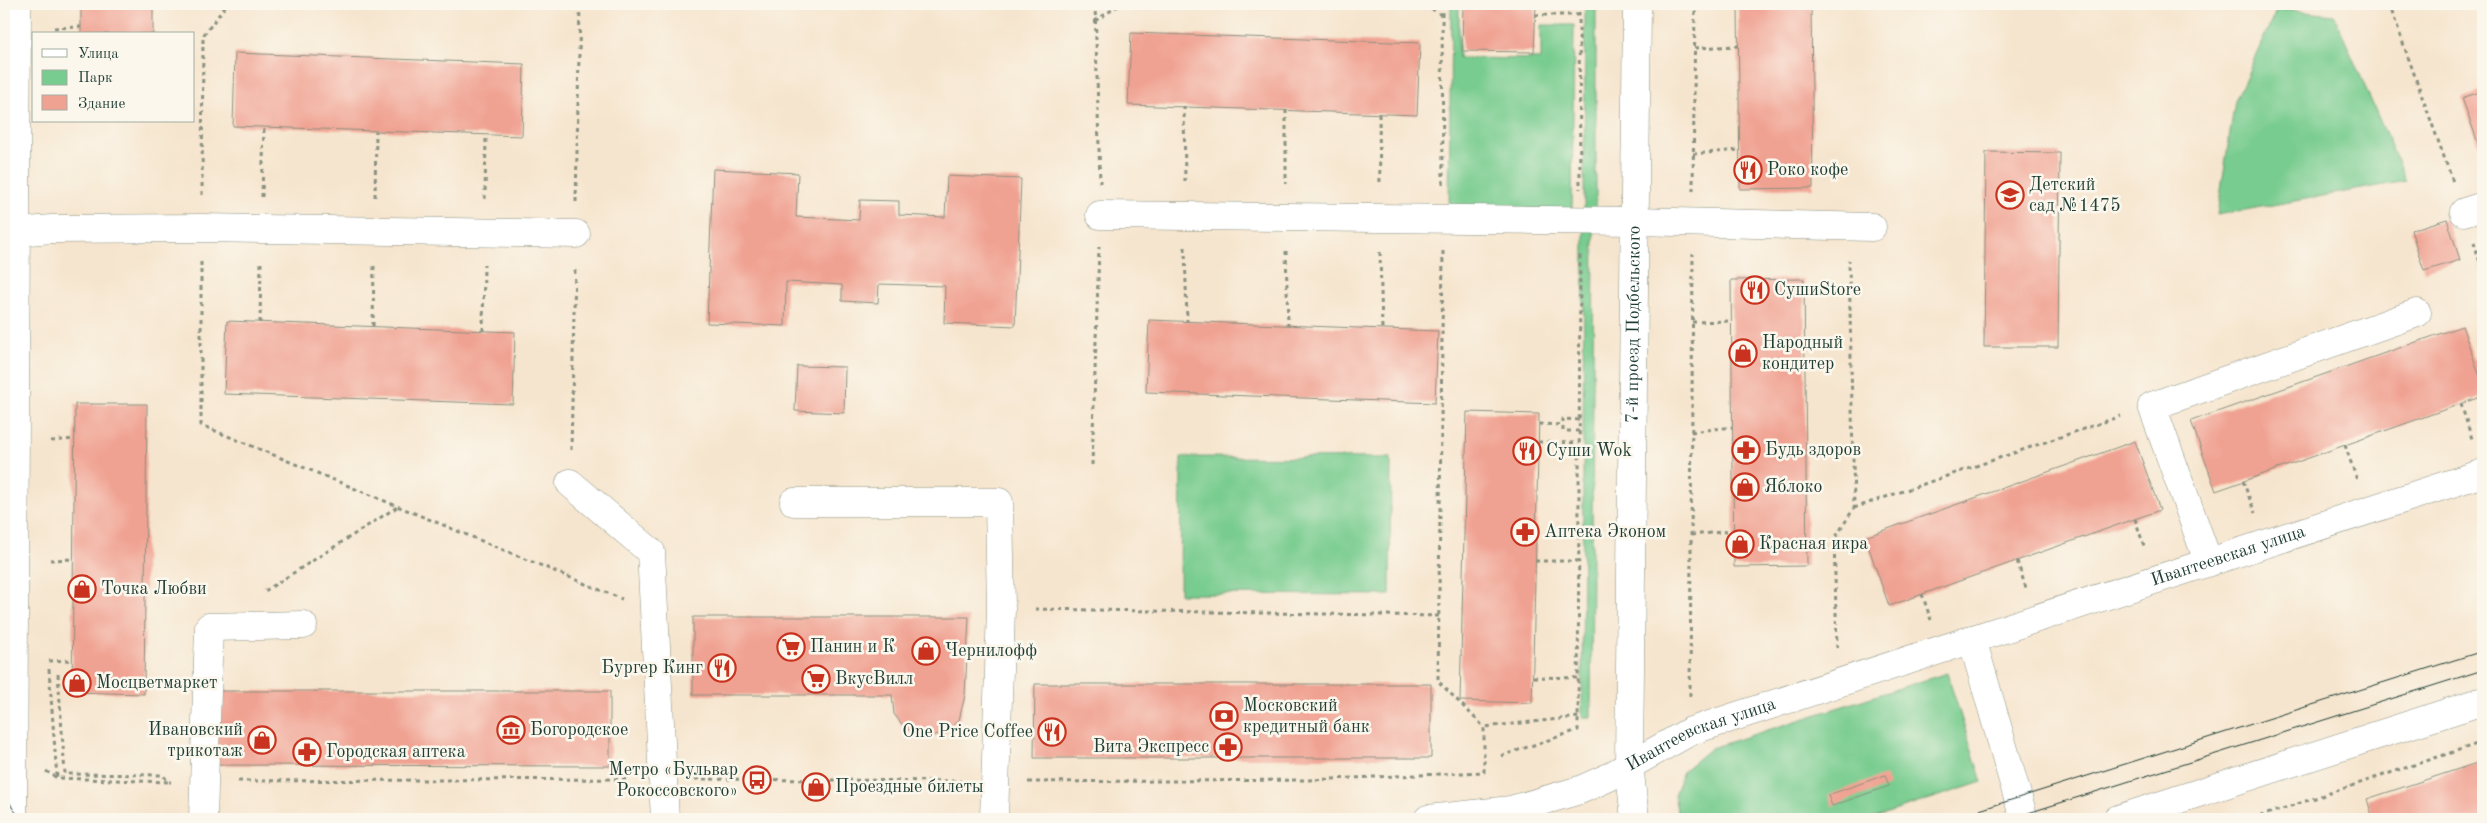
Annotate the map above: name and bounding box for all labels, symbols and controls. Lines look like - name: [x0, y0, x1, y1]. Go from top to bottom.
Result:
- legend: [32, 32, 195, 122]
- text: Улица: [78, 47, 119, 62]
- text: Парк: [78, 71, 113, 86]
- text: Здание: [78, 97, 125, 112]
- restaurant icon: Роко кофе: [1733, 155, 1763, 185]
- place label: Роко кофе: [1767, 161, 1848, 180]
- place label: Детский сад №1475: [2029, 176, 2121, 215]
- school or university icon: Детский сад №1475: [1995, 180, 2025, 210]
- street label: 7-й проезд Подбельского: [1624, 225, 1644, 423]
- restaurant icon: СушиStore: [1740, 275, 1770, 305]
- place label: СушиStore: [1774, 281, 1861, 299]
- place label: Народный кондитер: [1762, 334, 1843, 373]
- shop icon: Народный кондитер: [1728, 338, 1758, 368]
- pharmacy icon: Будь здоров: [1731, 435, 1761, 465]
- restaurant icon: Суши Wok: [1512, 436, 1542, 466]
- place label: Будь здоров: [1765, 441, 1861, 459]
- place label: Суши Wok: [1546, 442, 1632, 460]
- shop icon: Яблоко: [1730, 472, 1760, 502]
- place label: Яблоко: [1764, 478, 1822, 496]
- pharmacy icon: Аптека Эконом: [1510, 517, 1540, 547]
- street label: Ивантеевская улица: [2149, 522, 2308, 590]
- place label: Аптека Эконом: [1544, 523, 1666, 541]
- shop icon: Красная икра: [1725, 529, 1755, 559]
- place label: Красная икра: [1759, 535, 1868, 553]
- shop icon: Точка Любви: [67, 574, 97, 604]
- place label: Точка Любви: [101, 580, 207, 598]
- supermarket icon: Панин и К: [776, 632, 806, 662]
- shop icon: Чернилофф: [911, 636, 941, 666]
- place label: Панин и К: [810, 638, 895, 656]
- place label: Чернилофф: [945, 642, 1037, 661]
- restaurant icon: Бургер Кинг: [707, 653, 737, 683]
- place label: Бургер Кинг: [601, 659, 703, 677]
- supermarket icon: ВкусВилл: [801, 664, 831, 694]
- shop icon: Мосцветмаркет: [62, 668, 92, 698]
- place label: ВкусВилл: [835, 670, 913, 688]
- place label: Мосцветмаркет: [96, 674, 218, 692]
- street label: Ивантеевская улица: [1623, 695, 1778, 774]
- place label: Московский кредитный банк: [1243, 697, 1370, 736]
- bank icon: Московский кредитный банк: [1209, 701, 1239, 731]
- museum icon: Богородское: [496, 715, 526, 745]
- restaurant icon: One Price Coffee: [1037, 717, 1067, 747]
- place label: Ивановский трикотаж: [148, 721, 243, 760]
- place label: Богородское: [530, 721, 628, 739]
- place label: One Price Coffee: [902, 723, 1033, 741]
- shop icon: Ивановский трикотаж: [247, 725, 277, 755]
- pharmacy icon: Вита Экспресс: [1213, 732, 1243, 762]
- pharmacy icon: Городская аптека: [292, 737, 322, 767]
- place label: Вита Экспресс: [1093, 738, 1209, 756]
- place label: Городская аптека: [326, 743, 466, 761]
- place label: Метро «Бульвар Рокоссовского»: [609, 761, 738, 800]
- bus stop icon: Метро «Бульвар Рокоссовского»: [742, 765, 772, 795]
- shop icon: Проездные билеты: [801, 772, 831, 802]
- place label: Проездные билеты: [835, 778, 984, 796]

